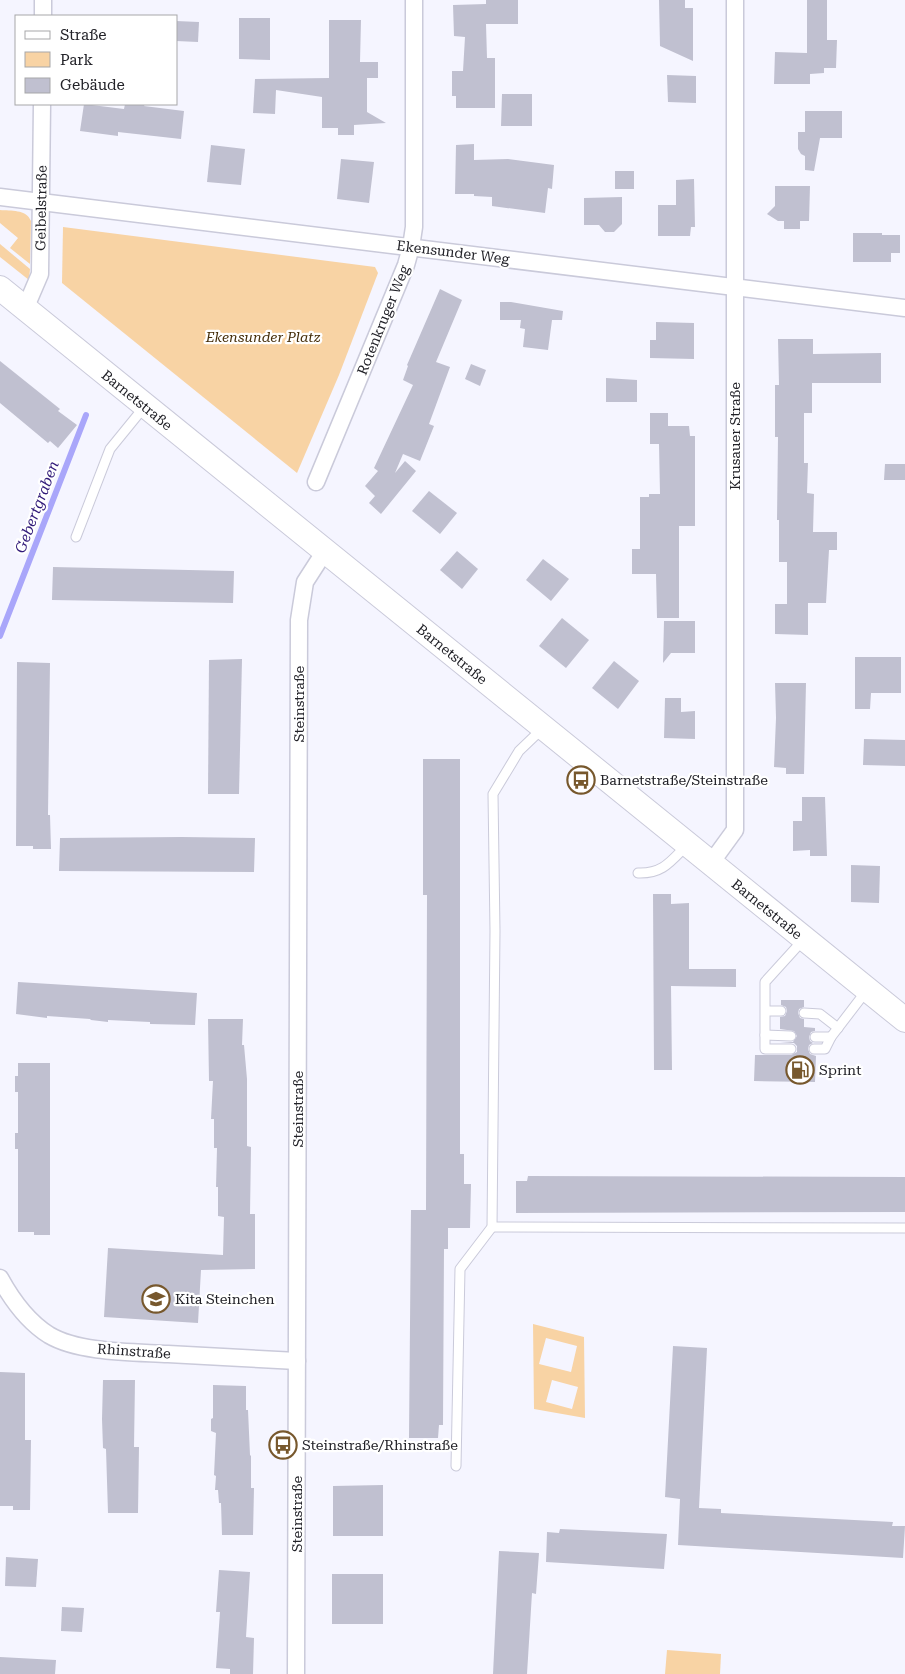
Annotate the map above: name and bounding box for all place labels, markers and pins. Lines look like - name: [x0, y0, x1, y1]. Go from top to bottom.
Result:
- bus stop icon: Barnetstraße/Steinstraße: [566, 765, 596, 795]
- place label: Barnetstraße/Steinstraße: [600, 772, 768, 788]
- fuel station icon: Sprint: [785, 1055, 815, 1085]
- place label: Sprint: [819, 1062, 861, 1078]
- school or university icon: Kita Steinchen: [141, 1284, 171, 1314]
- place label: Kita Steinchen: [175, 1291, 274, 1307]
- bus stop icon: Steinstraße/Rhinstraße: [268, 1430, 298, 1460]
- place label: Steinstraße/Rhinstraße: [302, 1437, 458, 1453]

